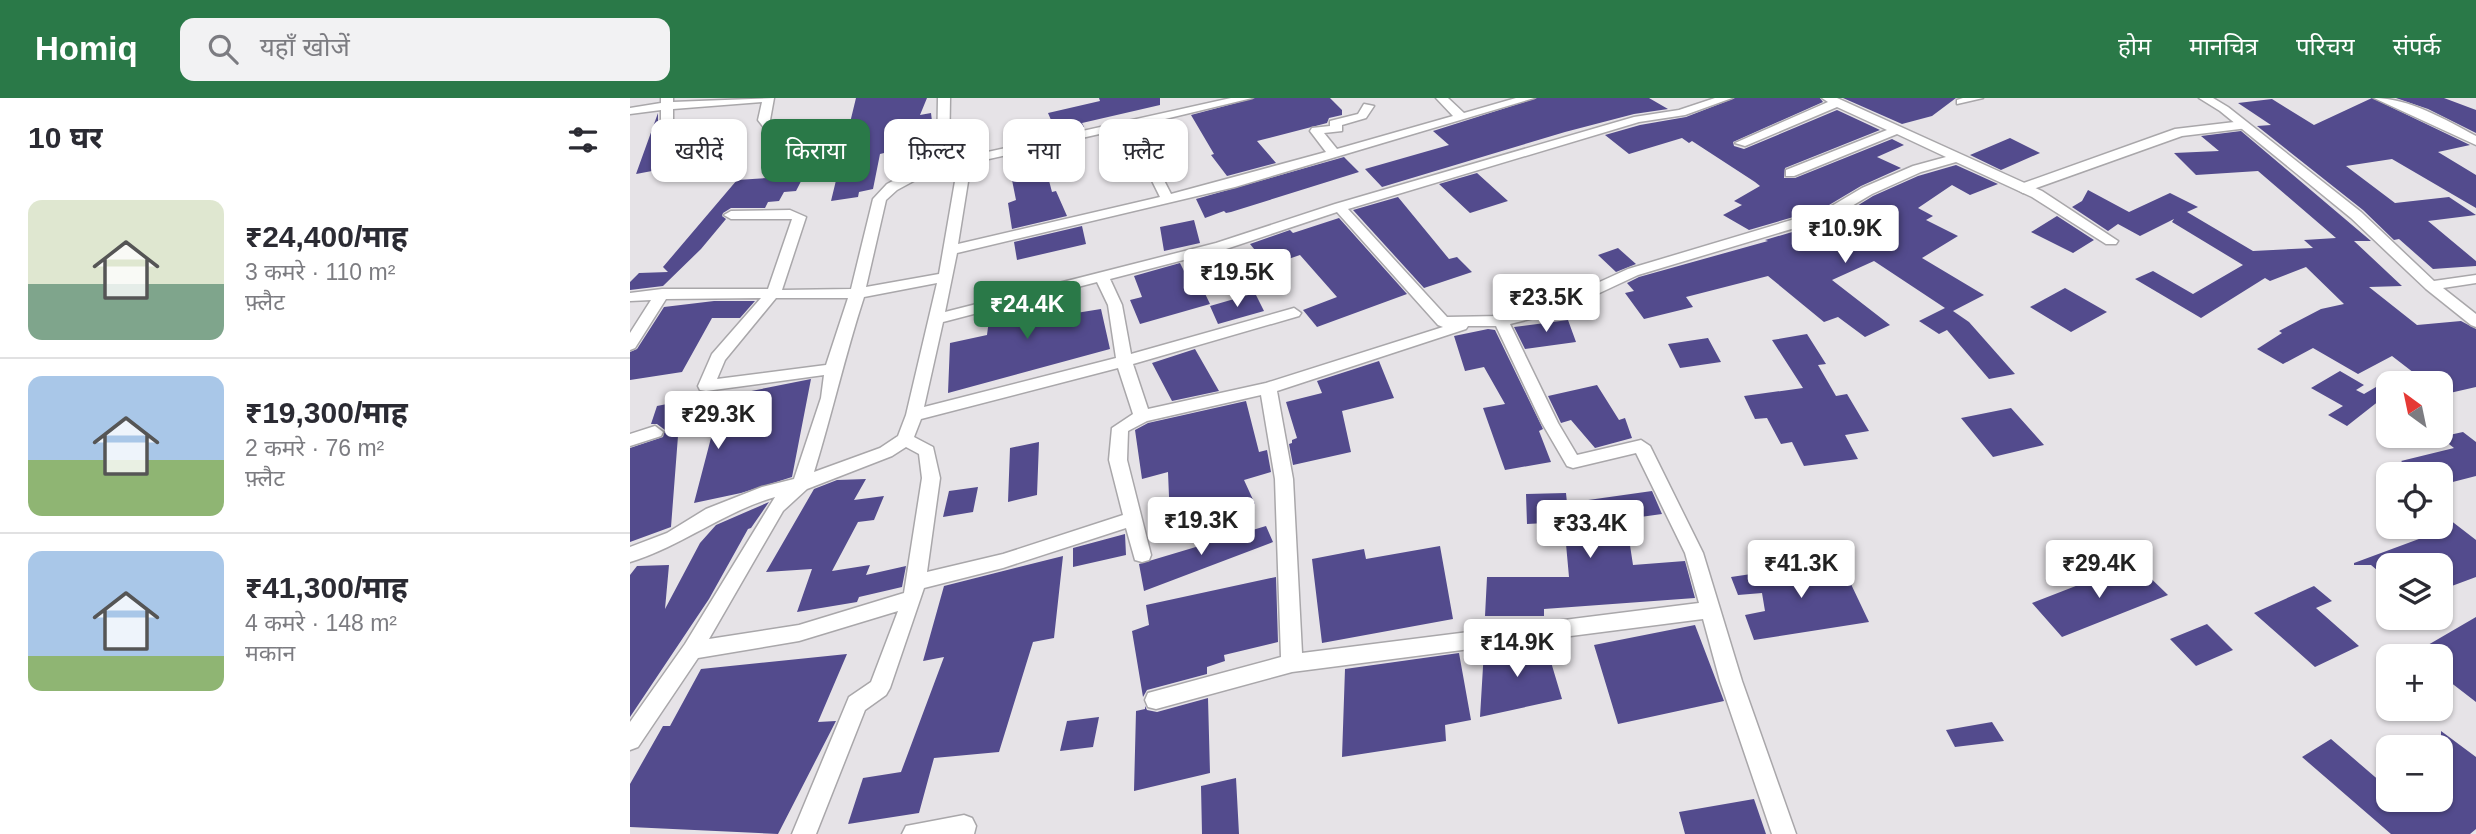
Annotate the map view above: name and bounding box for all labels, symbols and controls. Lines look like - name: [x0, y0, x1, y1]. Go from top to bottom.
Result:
- search box: [180, 18, 670, 81]
- text: Homiq: [35, 30, 138, 67]
- icon: search: [204, 30, 242, 68]
- text: यहाँ खोजें: [260, 32, 350, 62]
- text: होम: [2118, 33, 2151, 60]
- text: मानचित्र: [2189, 33, 2258, 60]
- text: परिचय: [2296, 33, 2355, 60]
- text: संपर्क: [2393, 33, 2441, 60]
- chip: खरीदें: [651, 119, 747, 182]
- chip: किराया: [761, 119, 870, 182]
- chip: फ़िल्टर: [884, 119, 989, 182]
- chip: नया: [1003, 119, 1085, 182]
- chip: फ़्लैट: [1099, 119, 1188, 182]
- text: 10 घर: [28, 121, 102, 154]
- icon: filters: [564, 121, 602, 159]
- pin: ₹10.9K: [1788, 206, 1902, 265]
- text: ₹10.9K: [1808, 215, 1882, 241]
- text: ₹24,400/माह: [245, 220, 408, 253]
- icon: home: [84, 228, 168, 312]
- pin: ₹19.5K: [1180, 250, 1294, 309]
- text: 3 कमरे · 110 m²: [245, 259, 395, 285]
- text: ₹19.5K: [1200, 259, 1274, 285]
- pin: ₹23.5K: [1489, 274, 1603, 334]
- pin: ₹24.4K: [970, 282, 1084, 341]
- text: ₹23.5K: [1509, 284, 1583, 310]
- text: फ़्लैट: [245, 289, 285, 315]
- text: ₹24.4K: [990, 291, 1064, 317]
- north arrow: [2376, 371, 2454, 448]
- map controls: [2376, 371, 2453, 812]
- pin: ₹29.3K: [661, 392, 775, 451]
- text: ₹19,300/माह: [245, 396, 408, 429]
- text: ₹29.3K: [681, 401, 755, 427]
- icon: home: [84, 404, 168, 488]
- text: 2 कमरे · 76 m²: [245, 435, 384, 461]
- button: locate: [2376, 462, 2453, 539]
- text: फ़्लैट: [245, 465, 285, 491]
- pin: ₹19.3K: [1144, 498, 1258, 557]
- pin: ₹33.4K: [1533, 500, 1647, 560]
- text: ₹19.3K: [1164, 507, 1238, 533]
- text: ₹33.4K: [1553, 510, 1627, 536]
- pin: ₹41.3K: [1744, 540, 1858, 600]
- pin: ₹29.4K: [2042, 540, 2156, 600]
- text: ₹41.3K: [1764, 550, 1838, 576]
- text: ₹29.4K: [2062, 550, 2136, 576]
- button: layers: [2376, 553, 2453, 630]
- text: ₹41,300/माह: [245, 571, 408, 604]
- icon: home: [84, 579, 168, 663]
- text: 4 कमरे · 148 m²: [245, 610, 397, 636]
- pin: ₹14.9K: [1460, 620, 1574, 679]
- text: ₹14.9K: [1480, 629, 1554, 655]
- text: मकान: [245, 640, 295, 666]
- button: +: [2376, 644, 2453, 721]
- button: −: [2376, 735, 2453, 812]

